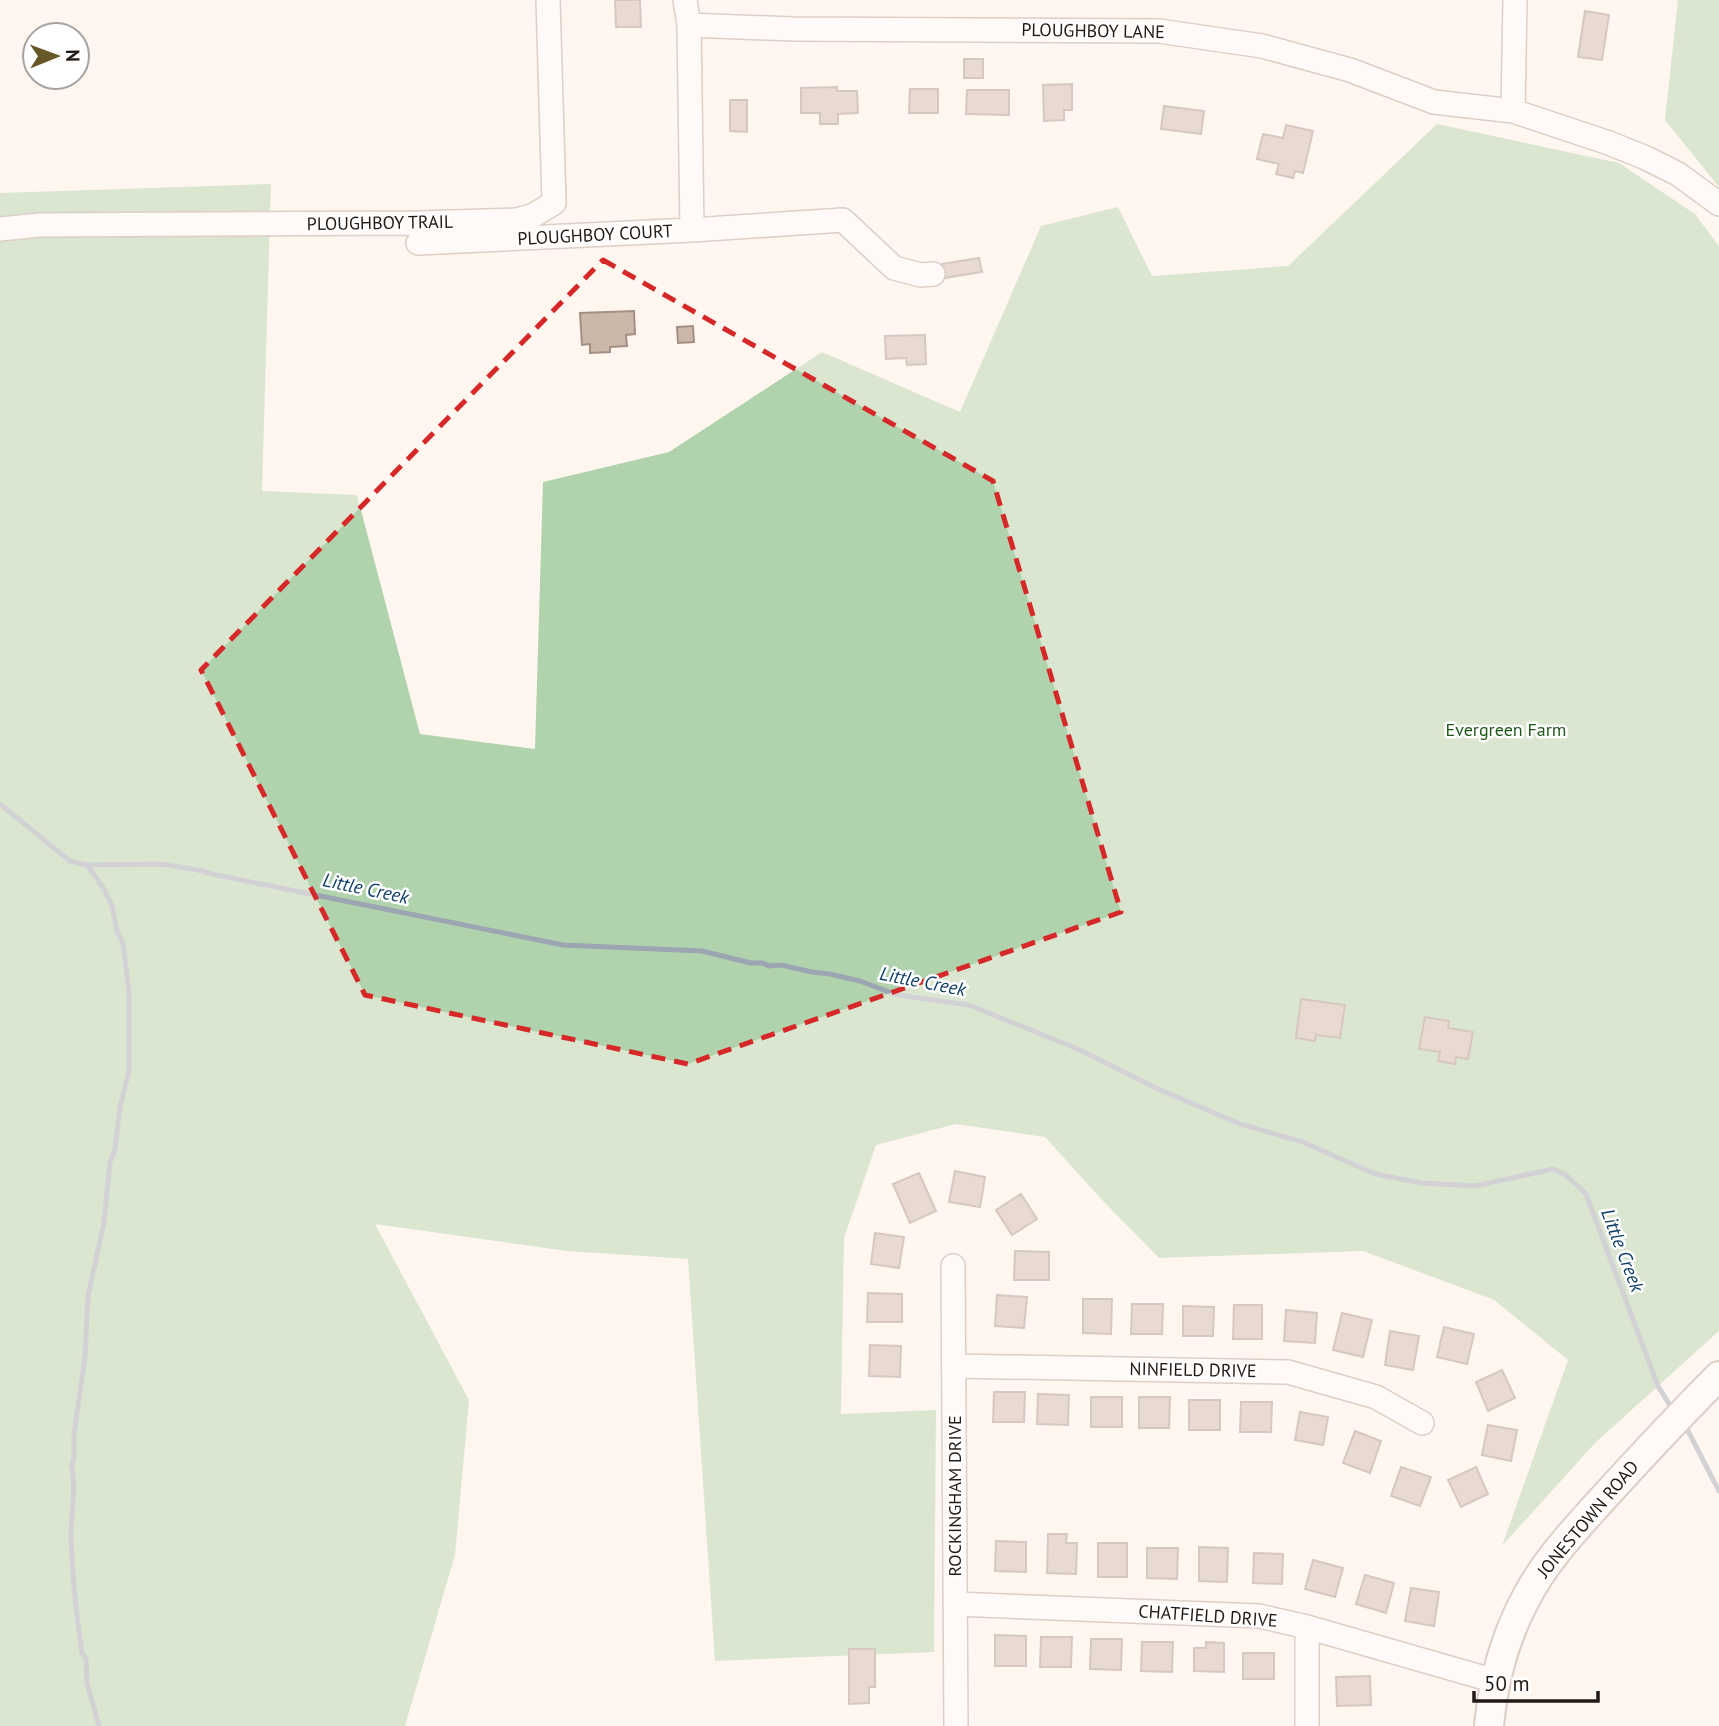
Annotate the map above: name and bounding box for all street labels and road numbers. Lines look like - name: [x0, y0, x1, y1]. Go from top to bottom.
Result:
- street label: PLOUGHBOY LANE: [1021, 18, 1165, 43]
- street label: PLOUGHBOY TRAIL: [307, 210, 453, 235]
- street label: PLOUGHBOY COURT: [517, 219, 673, 250]
- street label: NINFIELD DRIVE: [1129, 1357, 1257, 1382]
- street label: ROCKINGHAM DRIVE: [943, 1415, 966, 1577]
- street label: JONESTOWN ROAD: [1531, 1455, 1643, 1583]
- street label: CHATFIELD DRIVE: [1138, 1599, 1278, 1632]

